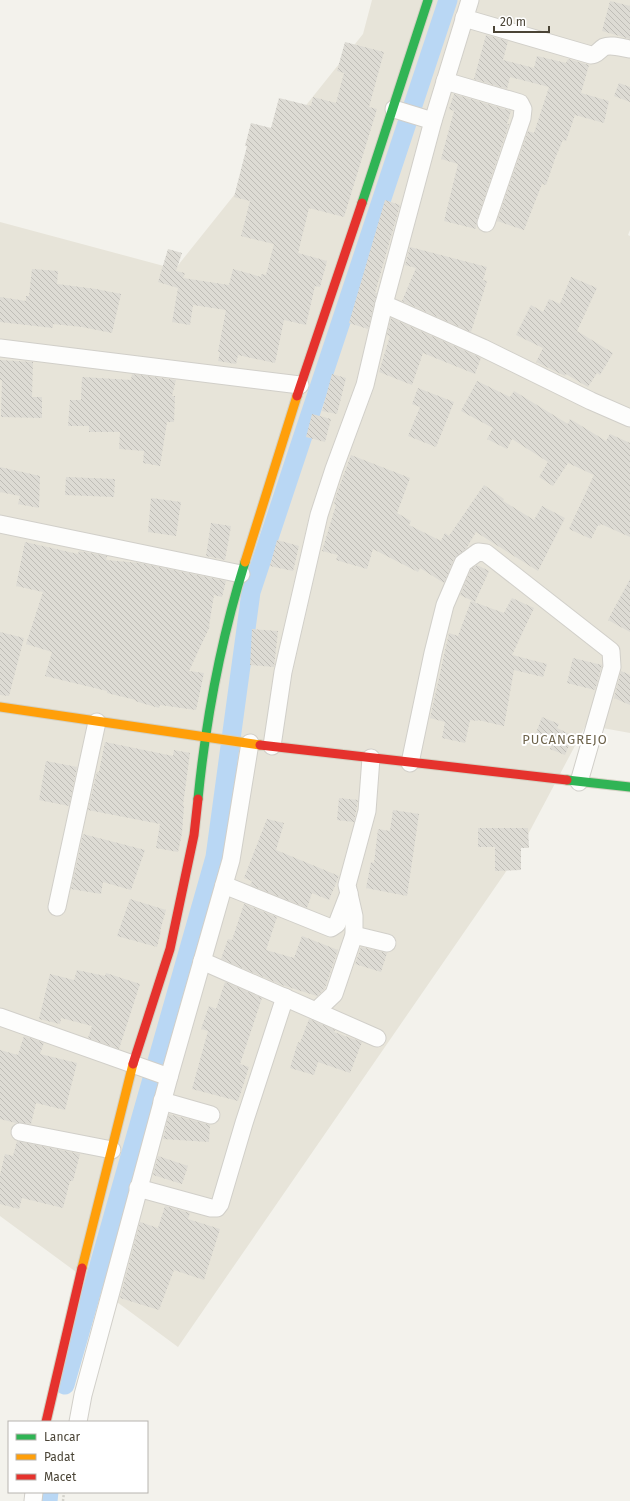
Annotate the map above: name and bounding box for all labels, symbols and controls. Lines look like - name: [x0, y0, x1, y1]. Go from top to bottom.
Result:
- scale bar: [494, 8, 549, 34]
- text: 20 m: [500, 15, 526, 29]
- district label: PUCANGREJO: [522, 732, 608, 747]
- legend: [8, 1421, 148, 1493]
- text: Lancar: [44, 1430, 81, 1444]
- text: Padat: [44, 1450, 76, 1464]
- text: Macet: [44, 1470, 77, 1484]

